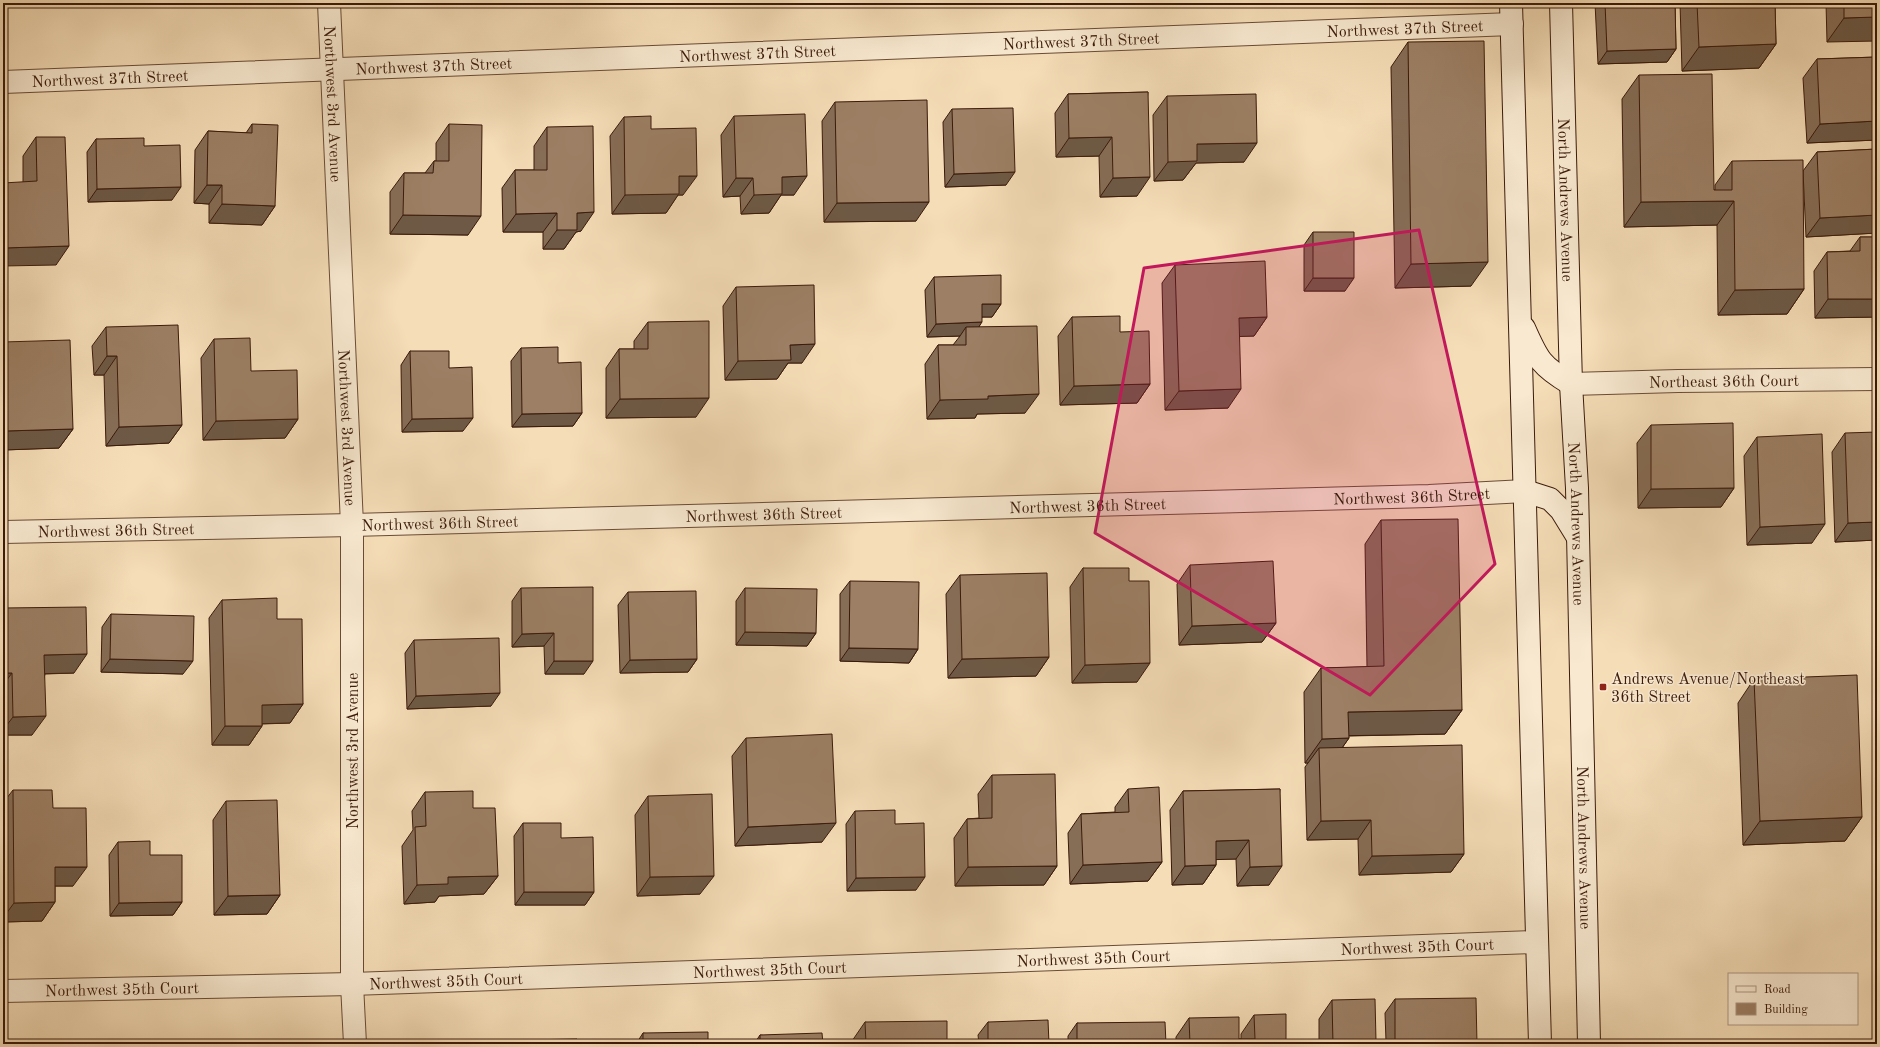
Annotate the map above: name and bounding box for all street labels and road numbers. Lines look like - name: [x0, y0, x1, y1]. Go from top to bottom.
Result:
- street label: Northwest 37th Street: [1326, 19, 1484, 41]
- street label: Northwest 3rd Avenue: [320, 25, 343, 183]
- street label: Northwest 37th Street: [1003, 32, 1160, 54]
- street label: Northwest 37th Street: [679, 44, 837, 66]
- street label: Northwest 37th Street: [355, 56, 513, 78]
- street label: Northwest 37th Street: [31, 69, 189, 91]
- street label: North Andrews Avenue: [1554, 118, 1574, 282]
- street label: Northwest 3rd Avenue: [334, 349, 357, 506]
- street label: Northeast 36th Court: [1649, 374, 1800, 392]
- street label: North Andrews Avenue: [1564, 442, 1586, 606]
- street label: Northwest 36th Street: [1333, 487, 1491, 509]
- street label: Northwest 36th Street: [1009, 497, 1167, 517]
- street label: Northwest 36th Street: [685, 506, 843, 526]
- street label: Northwest 36th Street: [361, 515, 519, 535]
- street label: Northwest 36th Street: [37, 522, 195, 541]
- street label: Northwest 3rd Avenue: [346, 673, 362, 829]
- street label: North Andrews Avenue: [1573, 766, 1593, 930]
- street label: Northwest 35th Court: [1340, 937, 1495, 959]
- street label: Northwest 35th Court: [1016, 949, 1171, 970]
- street label: Northwest 35th Court: [693, 960, 847, 982]
- street label: Northwest 35th Court: [369, 972, 524, 993]
- street label: Northwest 35th Court: [45, 981, 200, 1000]

